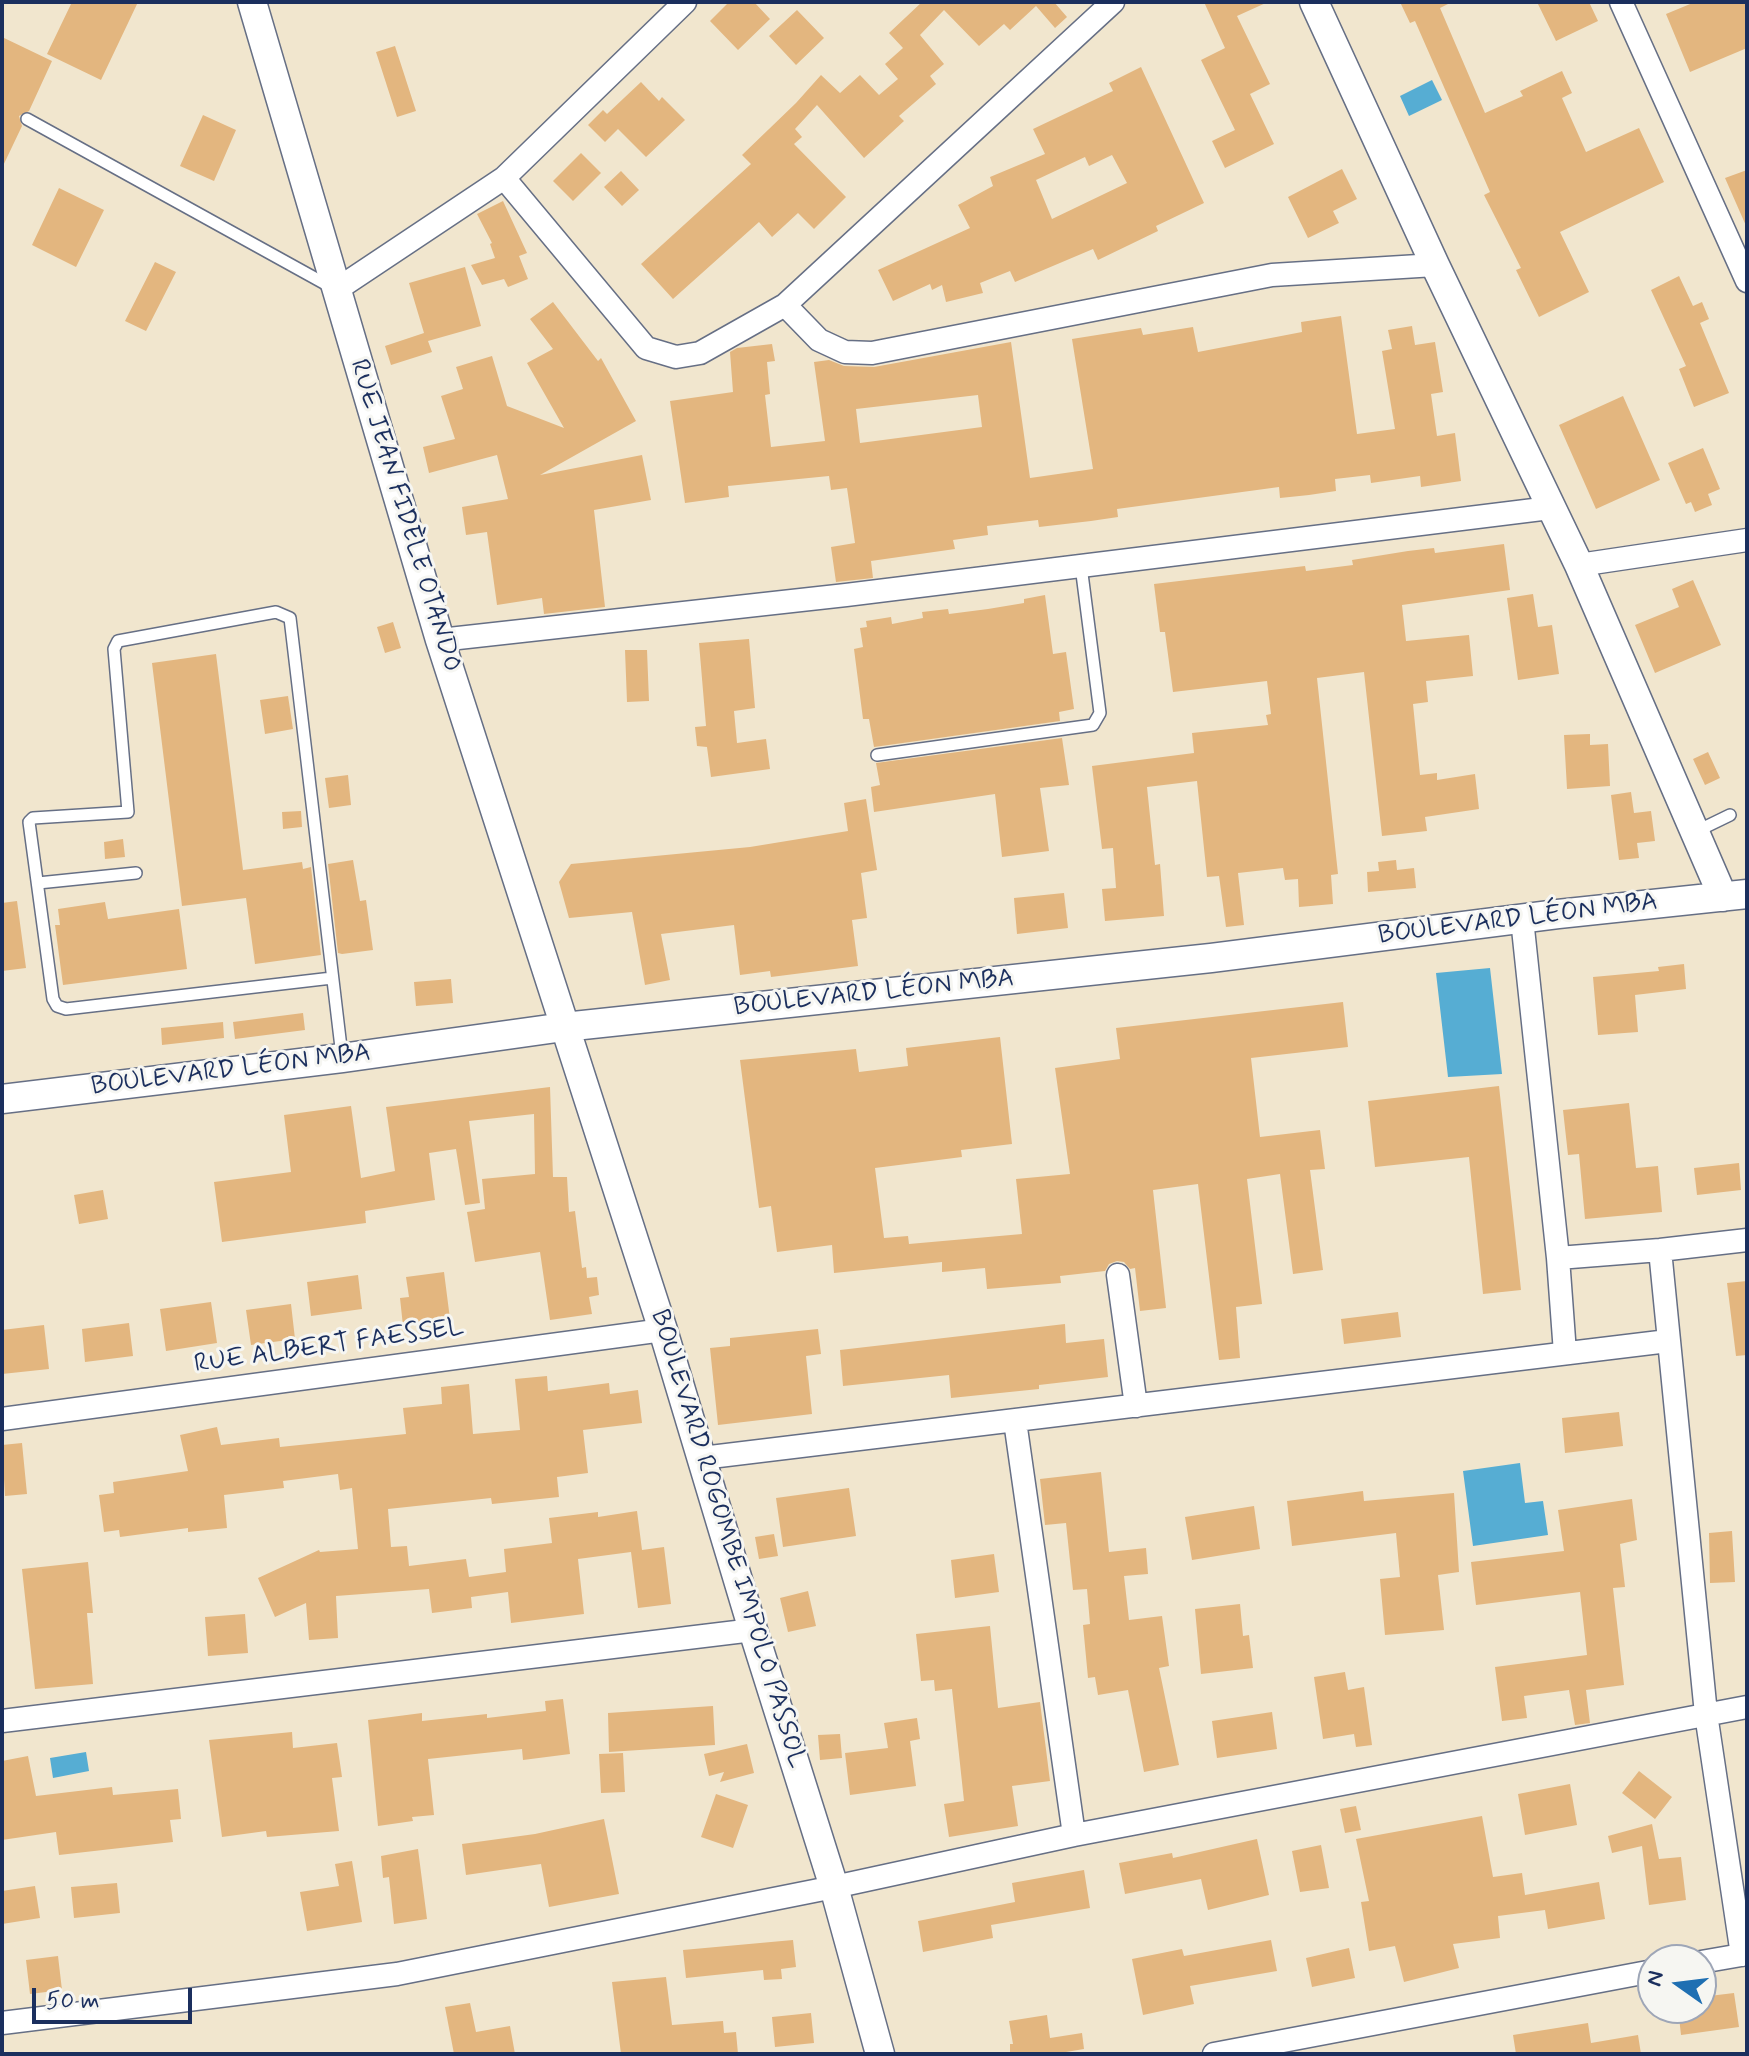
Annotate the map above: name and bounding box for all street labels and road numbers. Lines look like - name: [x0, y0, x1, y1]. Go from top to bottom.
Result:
- street label: RUE JEAN FIDÈLE OTANDO: [342, 356, 466, 676]
- street label: BOULEVARD LÉON MBA: [1376, 887, 1660, 953]
- street label: BOULEVARD LÉON MBA: [732, 964, 1016, 1024]
- street label: BOULEVARD LÉON MBA: [89, 1038, 373, 1104]
- street label: BOULEVARD ROGOMBE IMPOLO PASSOL: [642, 1306, 812, 1772]
- street label: RUE ALBERT FAESSEL: [192, 1313, 466, 1381]

